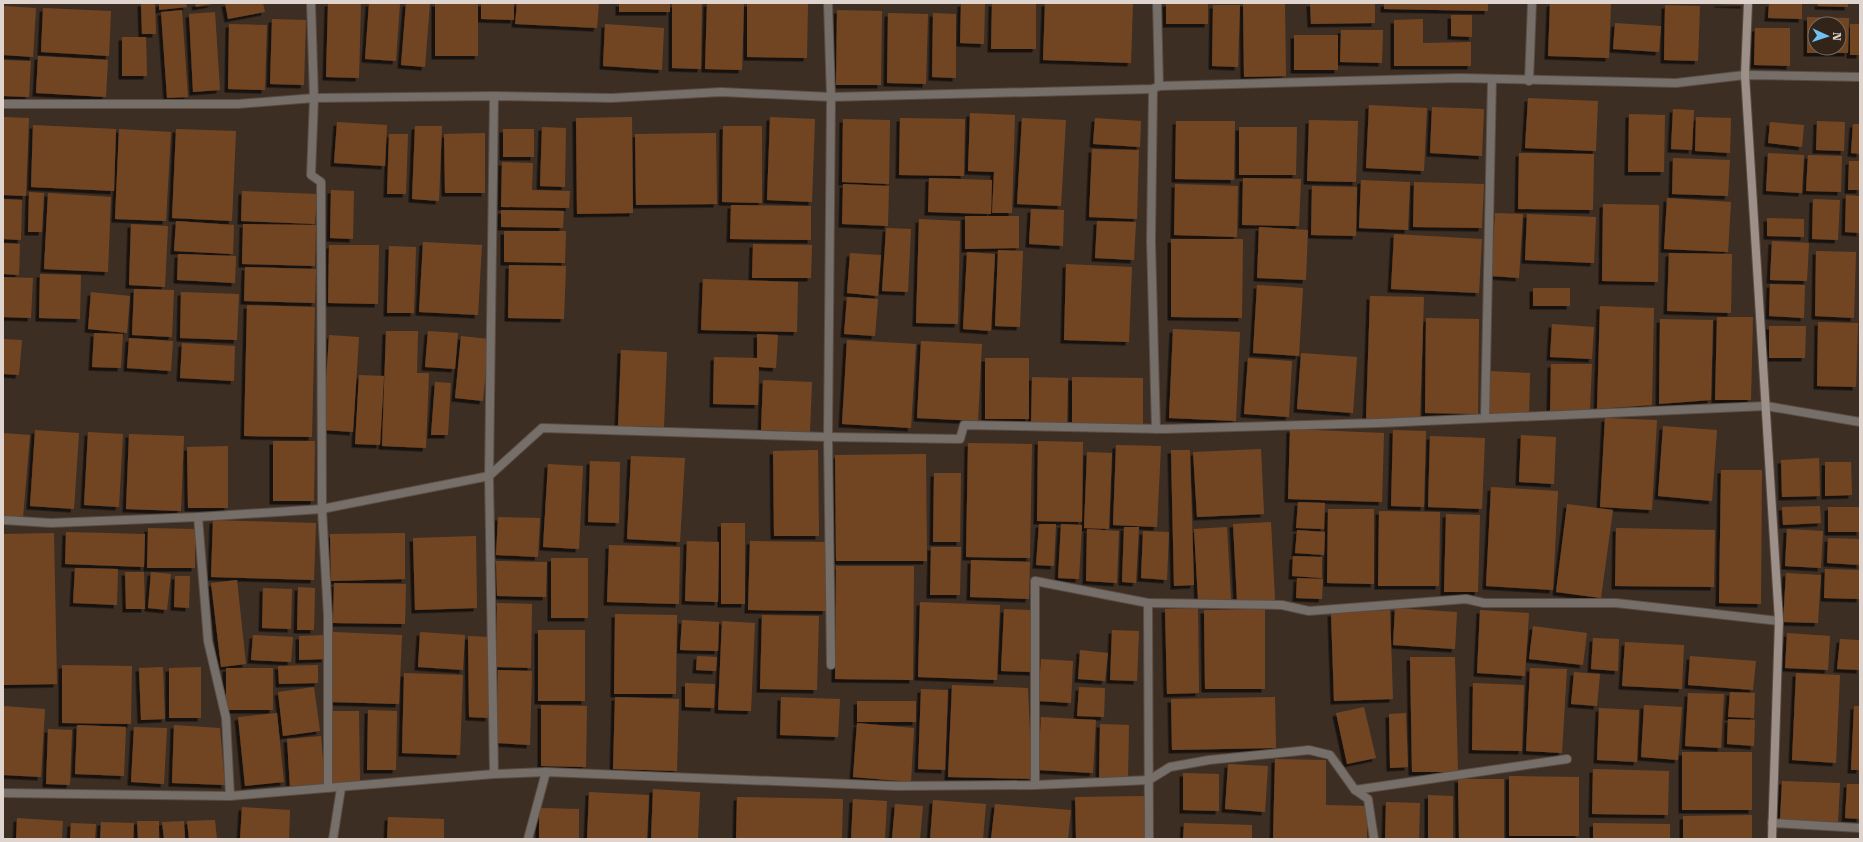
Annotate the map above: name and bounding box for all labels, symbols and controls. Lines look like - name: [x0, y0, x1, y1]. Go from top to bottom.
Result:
- north arrow: [1807, 16, 1847, 56]
- text: N: [1830, 32, 1843, 42]

